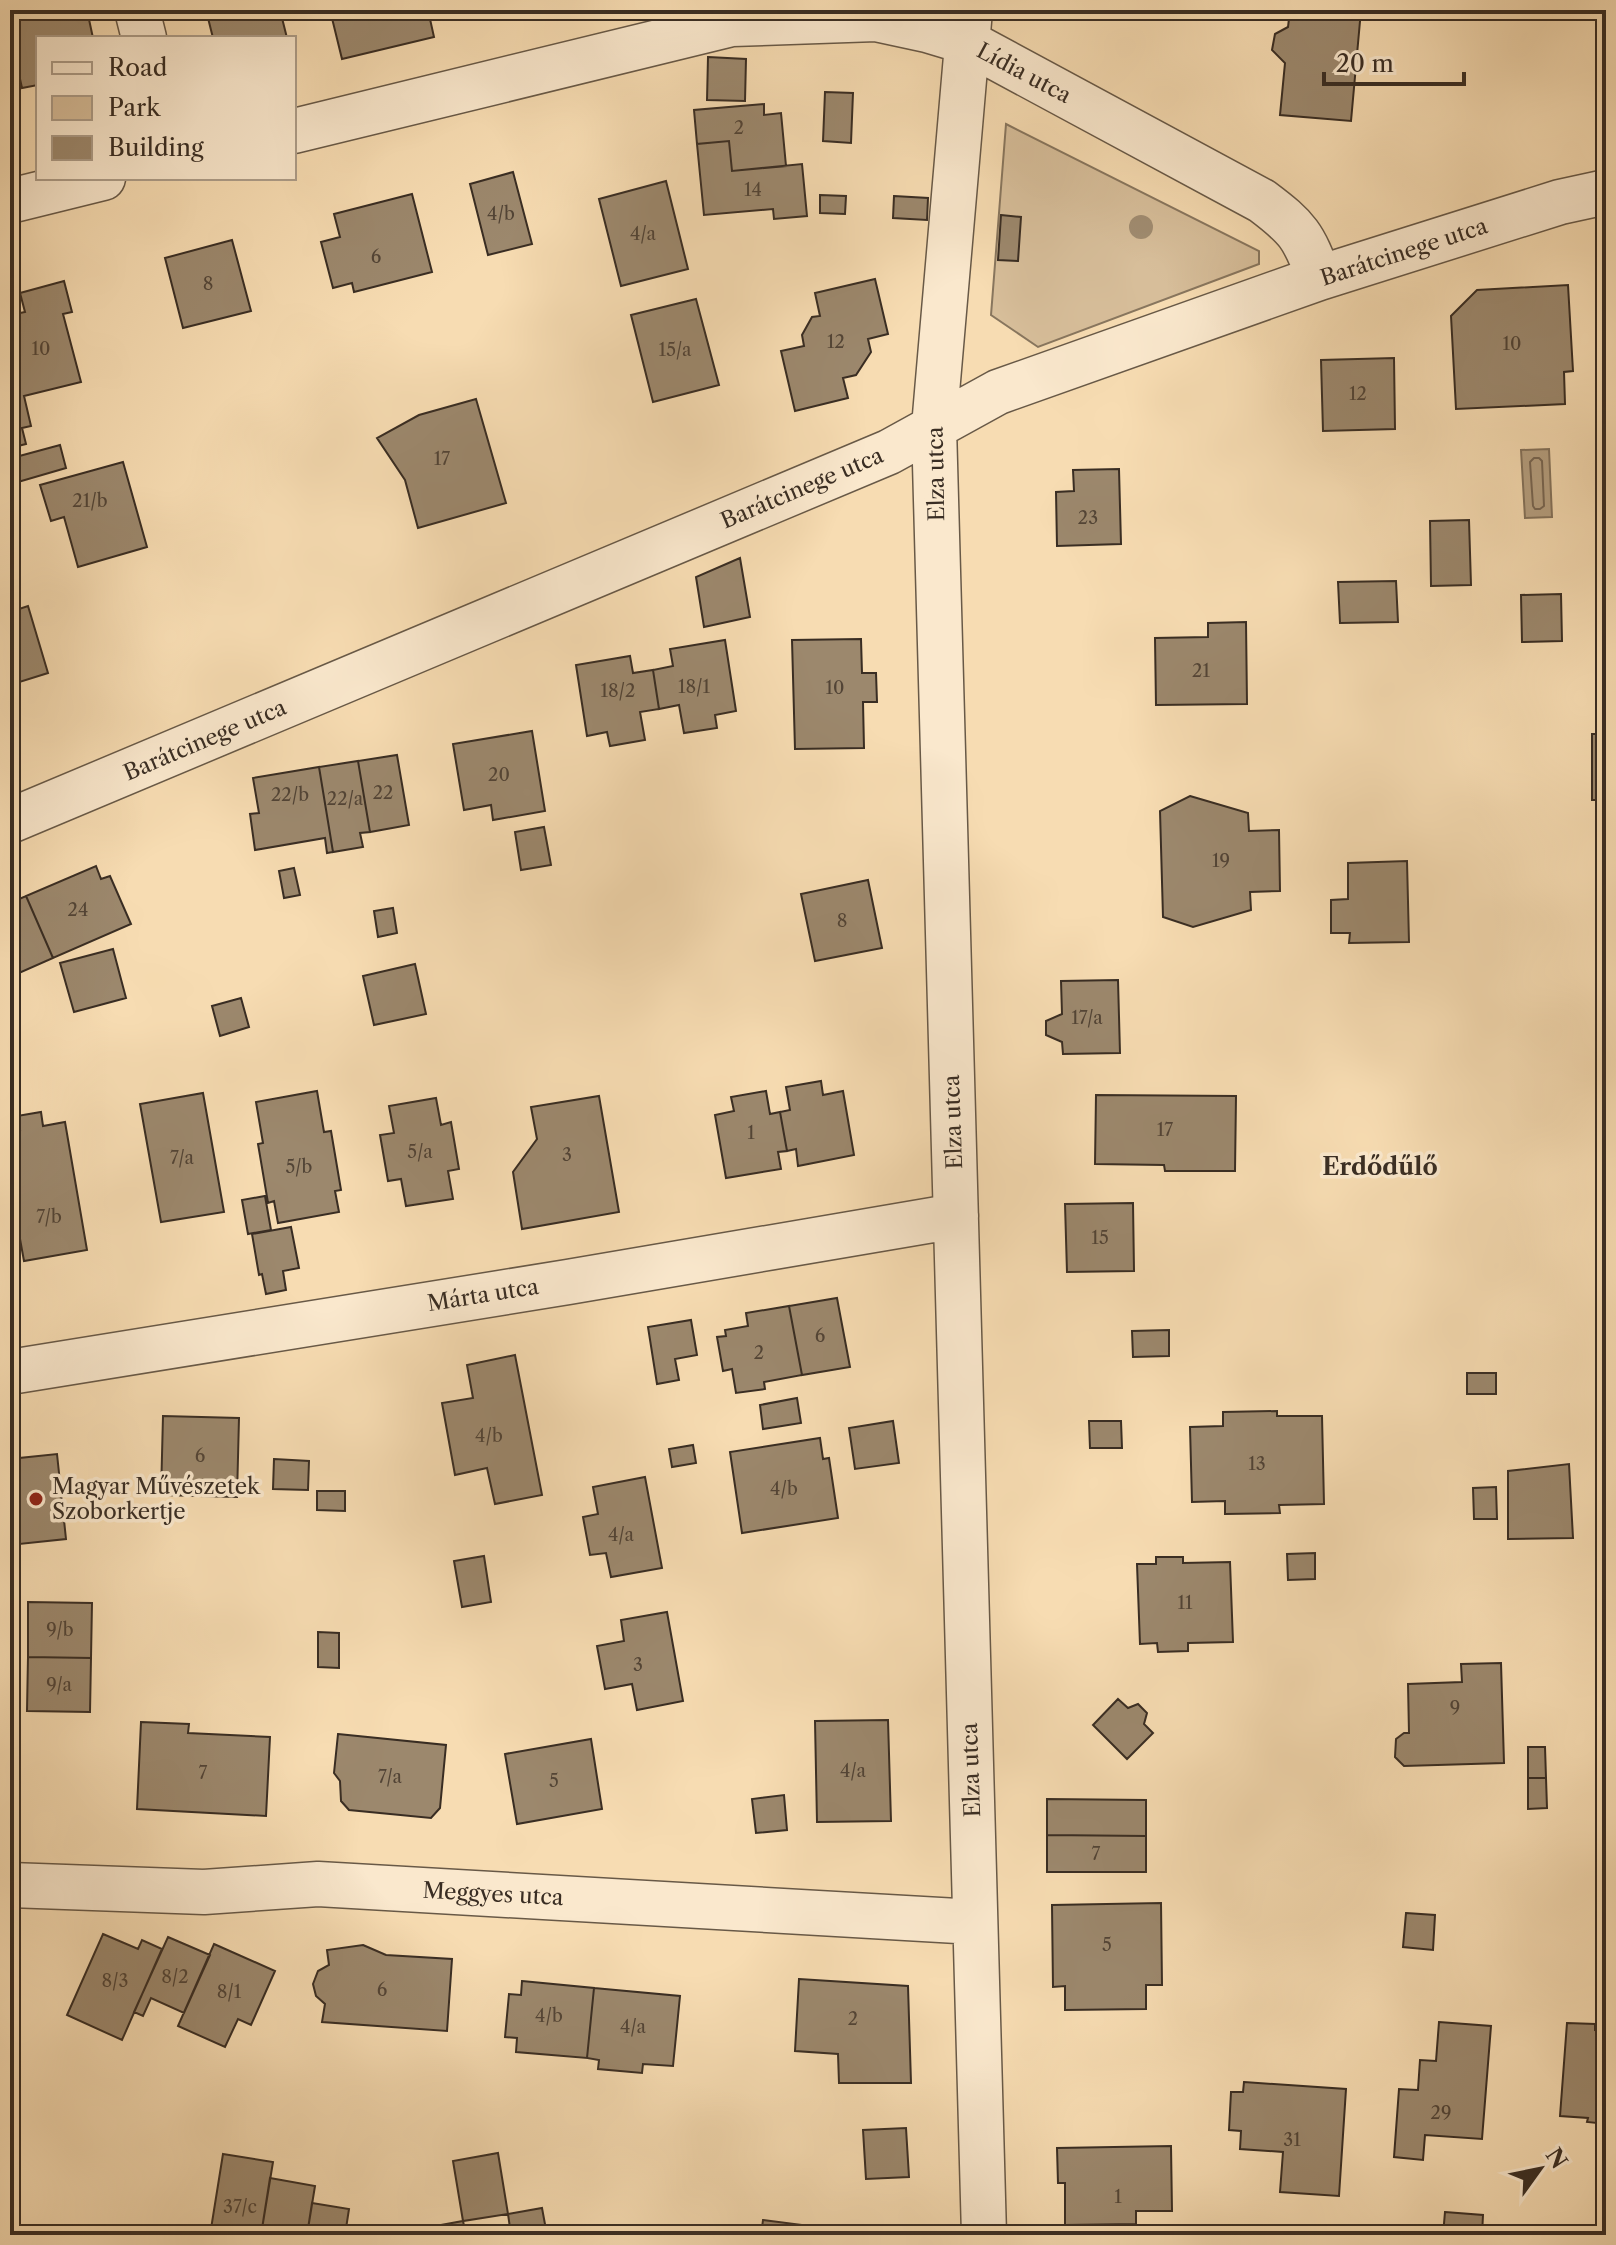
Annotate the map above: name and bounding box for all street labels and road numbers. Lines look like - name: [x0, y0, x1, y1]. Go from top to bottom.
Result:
- street label: Lídia utca: [972, 37, 1076, 109]
- street label: Barátcinege utca: [1317, 212, 1491, 292]
- street label: Elza utca: [922, 426, 950, 522]
- street label: Barátcinege utca: [717, 441, 888, 534]
- street label: Barátcinege utca: [120, 693, 291, 786]
- street label: Elza utca: [938, 1074, 968, 1170]
- street label: Márta utca: [425, 1273, 541, 1317]
- street label: Elza utca: [956, 1722, 986, 1818]
- street label: Meggyes utca: [422, 1877, 565, 1911]

